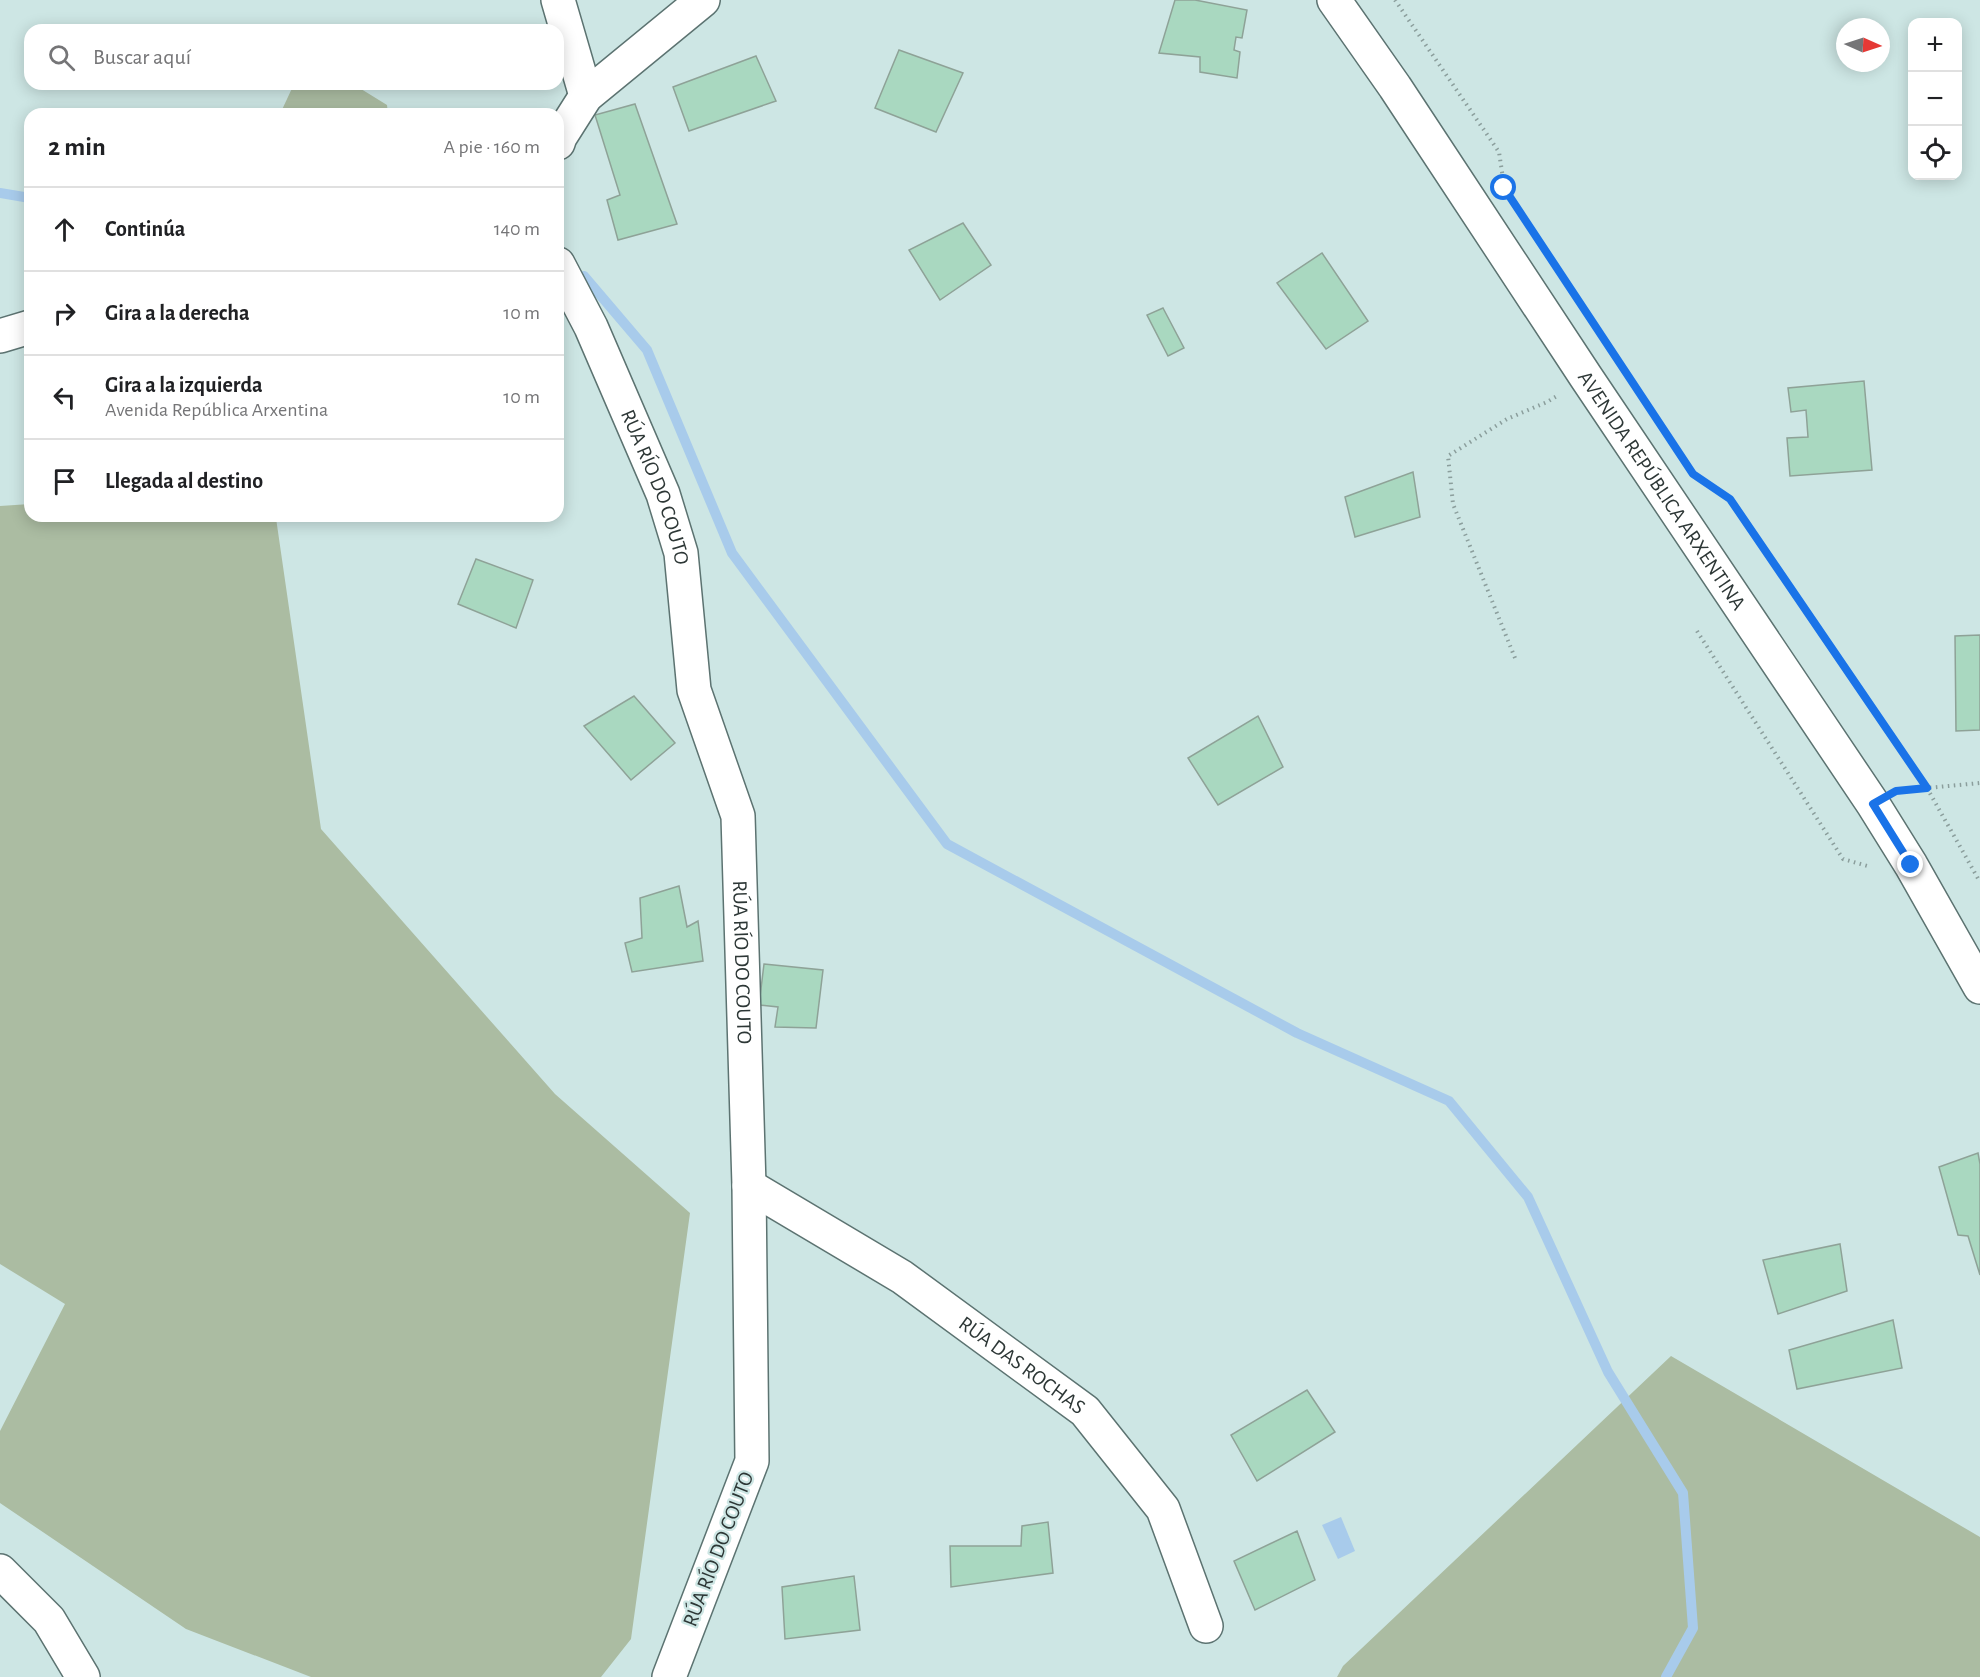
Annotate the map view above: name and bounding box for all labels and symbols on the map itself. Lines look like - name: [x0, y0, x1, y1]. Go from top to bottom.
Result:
- north arrow: [1836, 18, 1890, 72]
- route start: [1490, 174, 1516, 200]
- street label: AVENIDA REPÚBLICA ARXENTINA: [1574, 367, 1749, 614]
- street label: RÚA RÍO DO COUTO: [617, 406, 692, 565]
- route end: [1897, 851, 1923, 877]
- street label: RÚA RÍO DO COUTO: [729, 880, 755, 1044]
- street label: RÚA DAS ROCHAS: [955, 1312, 1089, 1418]
- street label: RÚA RÍO DO COUTO: [677, 1468, 758, 1629]

